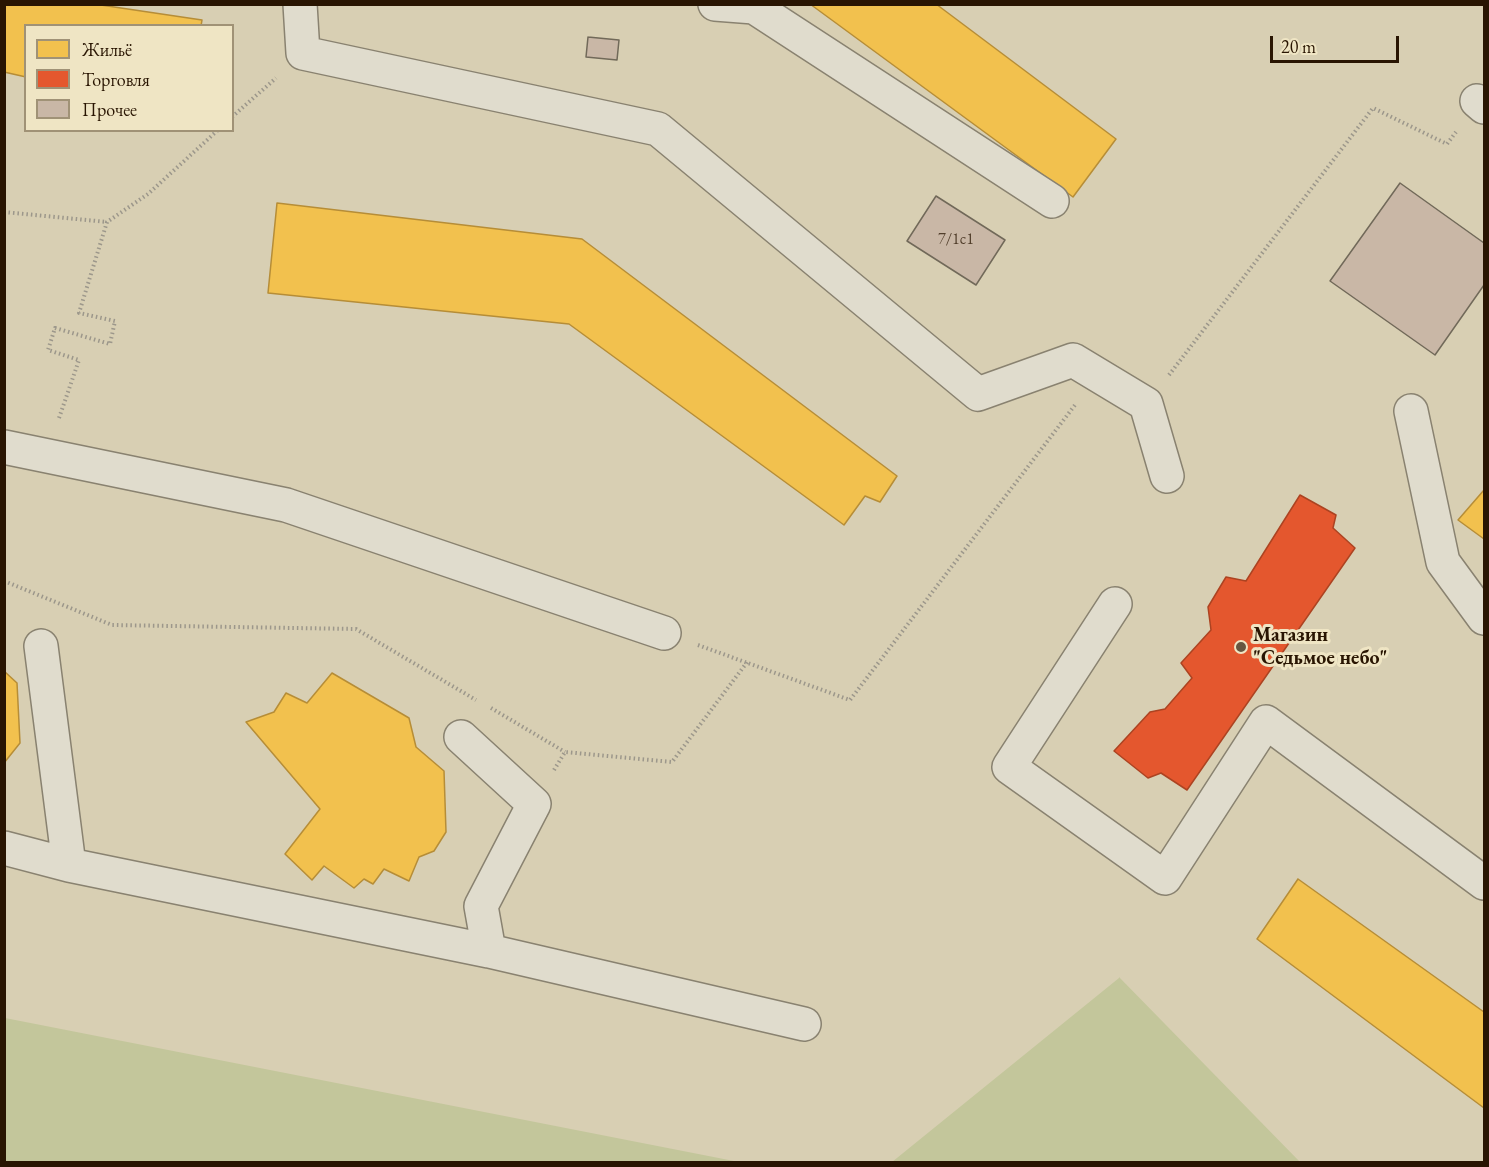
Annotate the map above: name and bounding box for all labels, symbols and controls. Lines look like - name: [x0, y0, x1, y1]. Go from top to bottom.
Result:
- legend: [24, 24, 234, 132]
- scale bar: [1273, 24, 1402, 62]
- text: 20 m: [1281, 35, 1316, 58]
- text: Жильё: [82, 38, 132, 61]
- text: Торговля: [82, 68, 150, 91]
- text: Прочее: [82, 98, 137, 121]
- house number: 7/1с1: [938, 230, 974, 250]
- place label: Магазин "Седьмое небо": [1253, 624, 1387, 671]
- marker: Магазин "Седьмое небо": [1234, 640, 1248, 654]

